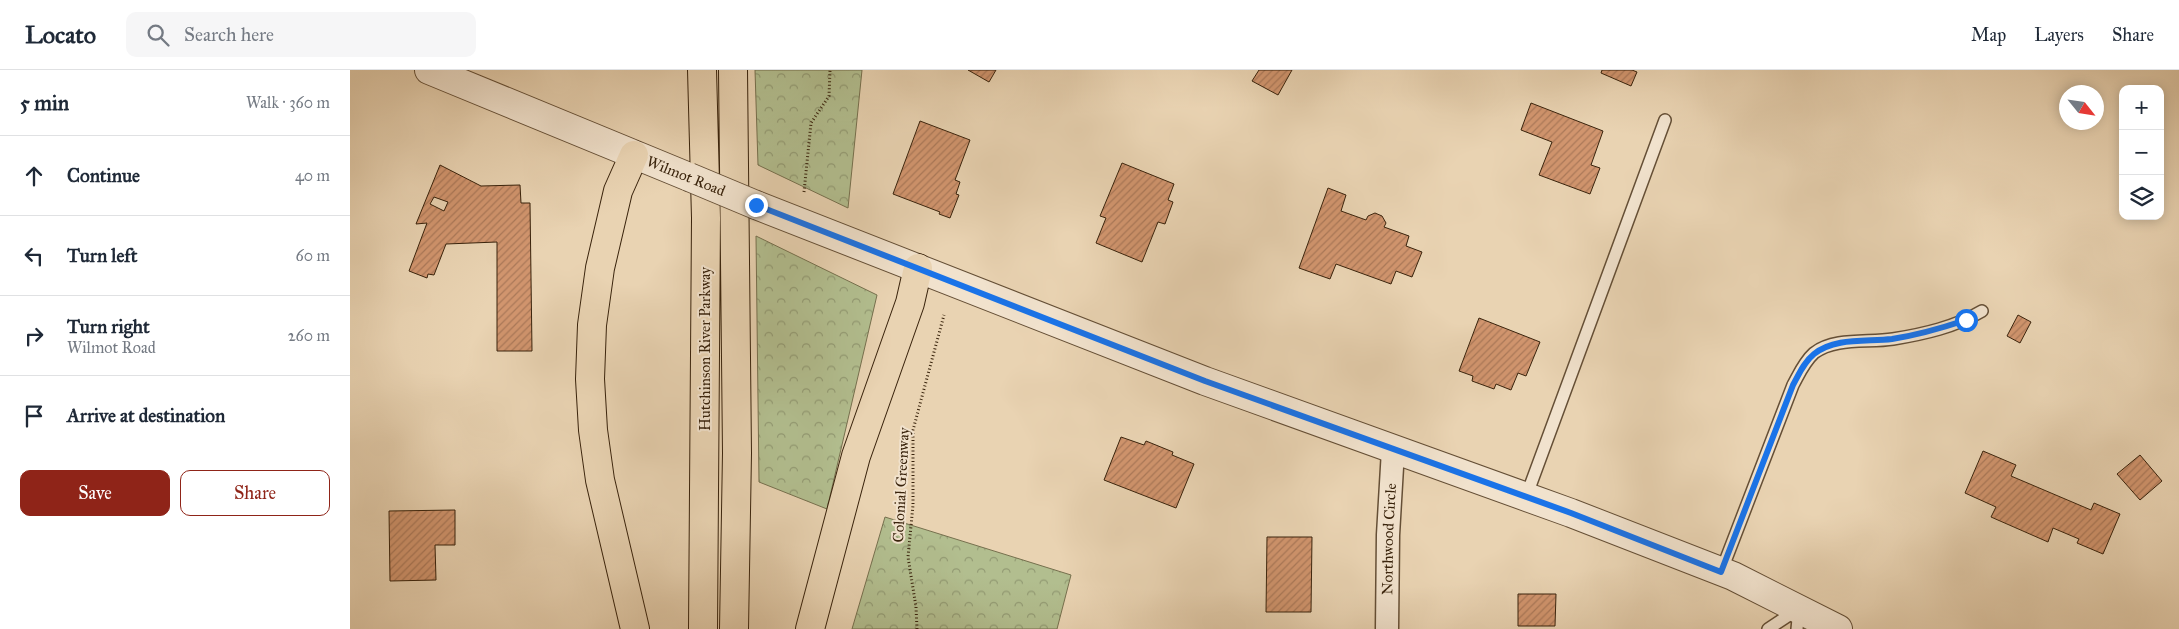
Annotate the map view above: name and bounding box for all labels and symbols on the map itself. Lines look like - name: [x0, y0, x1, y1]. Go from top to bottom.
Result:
- north arrow: [2059, 85, 2104, 130]
- street label: Wilmot Road: [644, 152, 728, 200]
- route end: [745, 194, 768, 217]
- street label: Hutchinson River Parkway: [696, 266, 714, 431]
- route start: [1955, 309, 1978, 332]
- street label: Colonial Greenway: [889, 426, 913, 543]
- street label: Northwood Circle: [1378, 483, 1400, 595]

